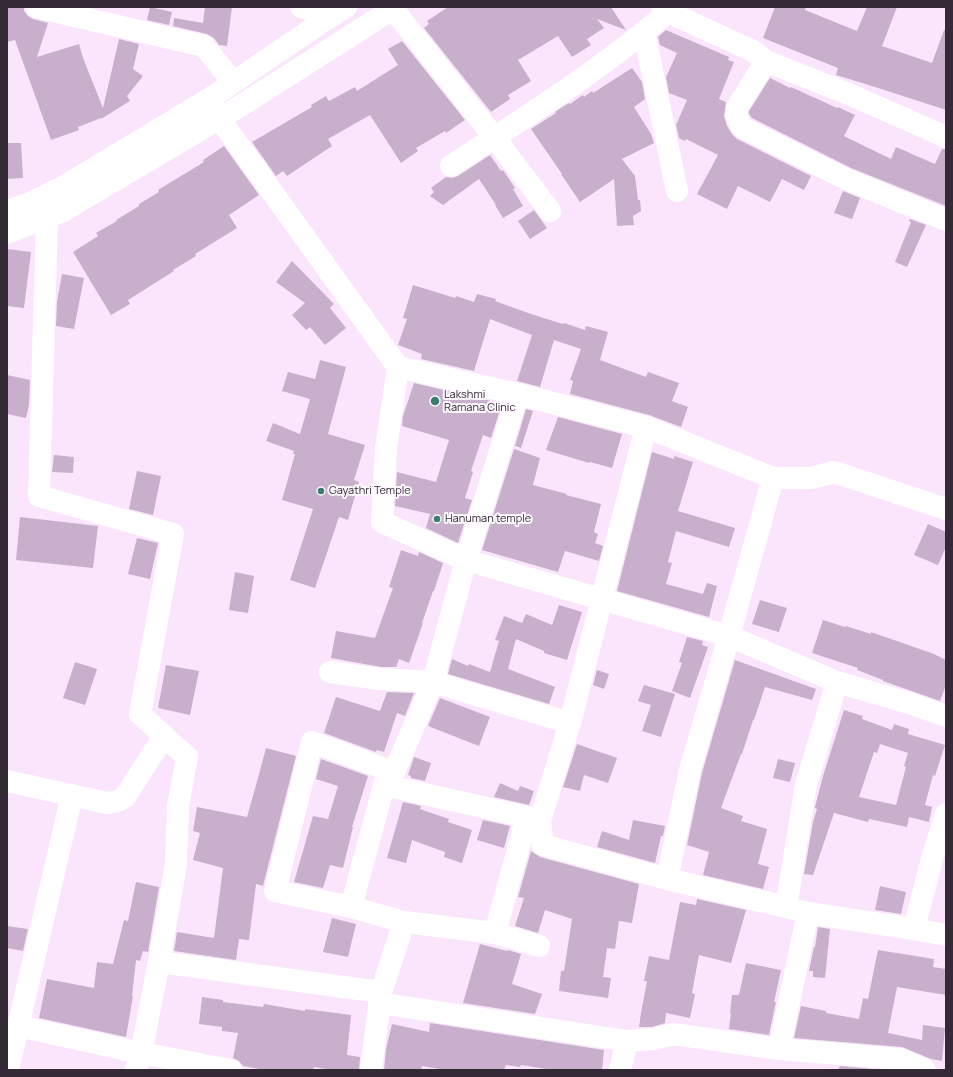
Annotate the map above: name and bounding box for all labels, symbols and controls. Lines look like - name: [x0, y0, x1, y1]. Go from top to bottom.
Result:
- place label: Lakshmi Ramana Clinic: [444, 388, 516, 414]
- marker: Lakshmi Ramana Clinic: [429, 395, 441, 407]
- place label: Gayathri Temple: [329, 484, 411, 498]
- marker: Gayathri Temple: [316, 486, 326, 496]
- place label: Hanuman temple: [445, 512, 531, 526]
- marker: Hanuman temple: [432, 514, 442, 524]

